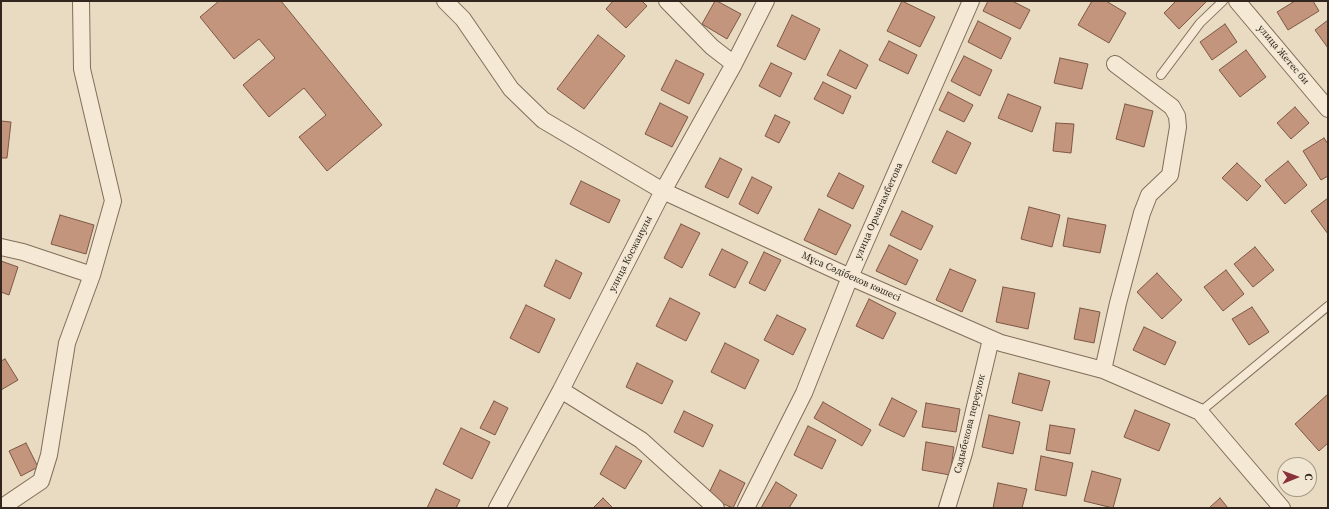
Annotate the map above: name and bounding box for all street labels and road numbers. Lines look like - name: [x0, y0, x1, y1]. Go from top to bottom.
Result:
- street label: улица Жетес би: [1255, 23, 1311, 87]
- street label: улица Ормагамбетова: [852, 161, 906, 261]
- street label: улица Косжанулы: [607, 214, 655, 294]
- street label: Мұса Сәдібеков көшесі: [800, 250, 902, 304]
- street label: Садыбекова переулок: [952, 373, 988, 475]

